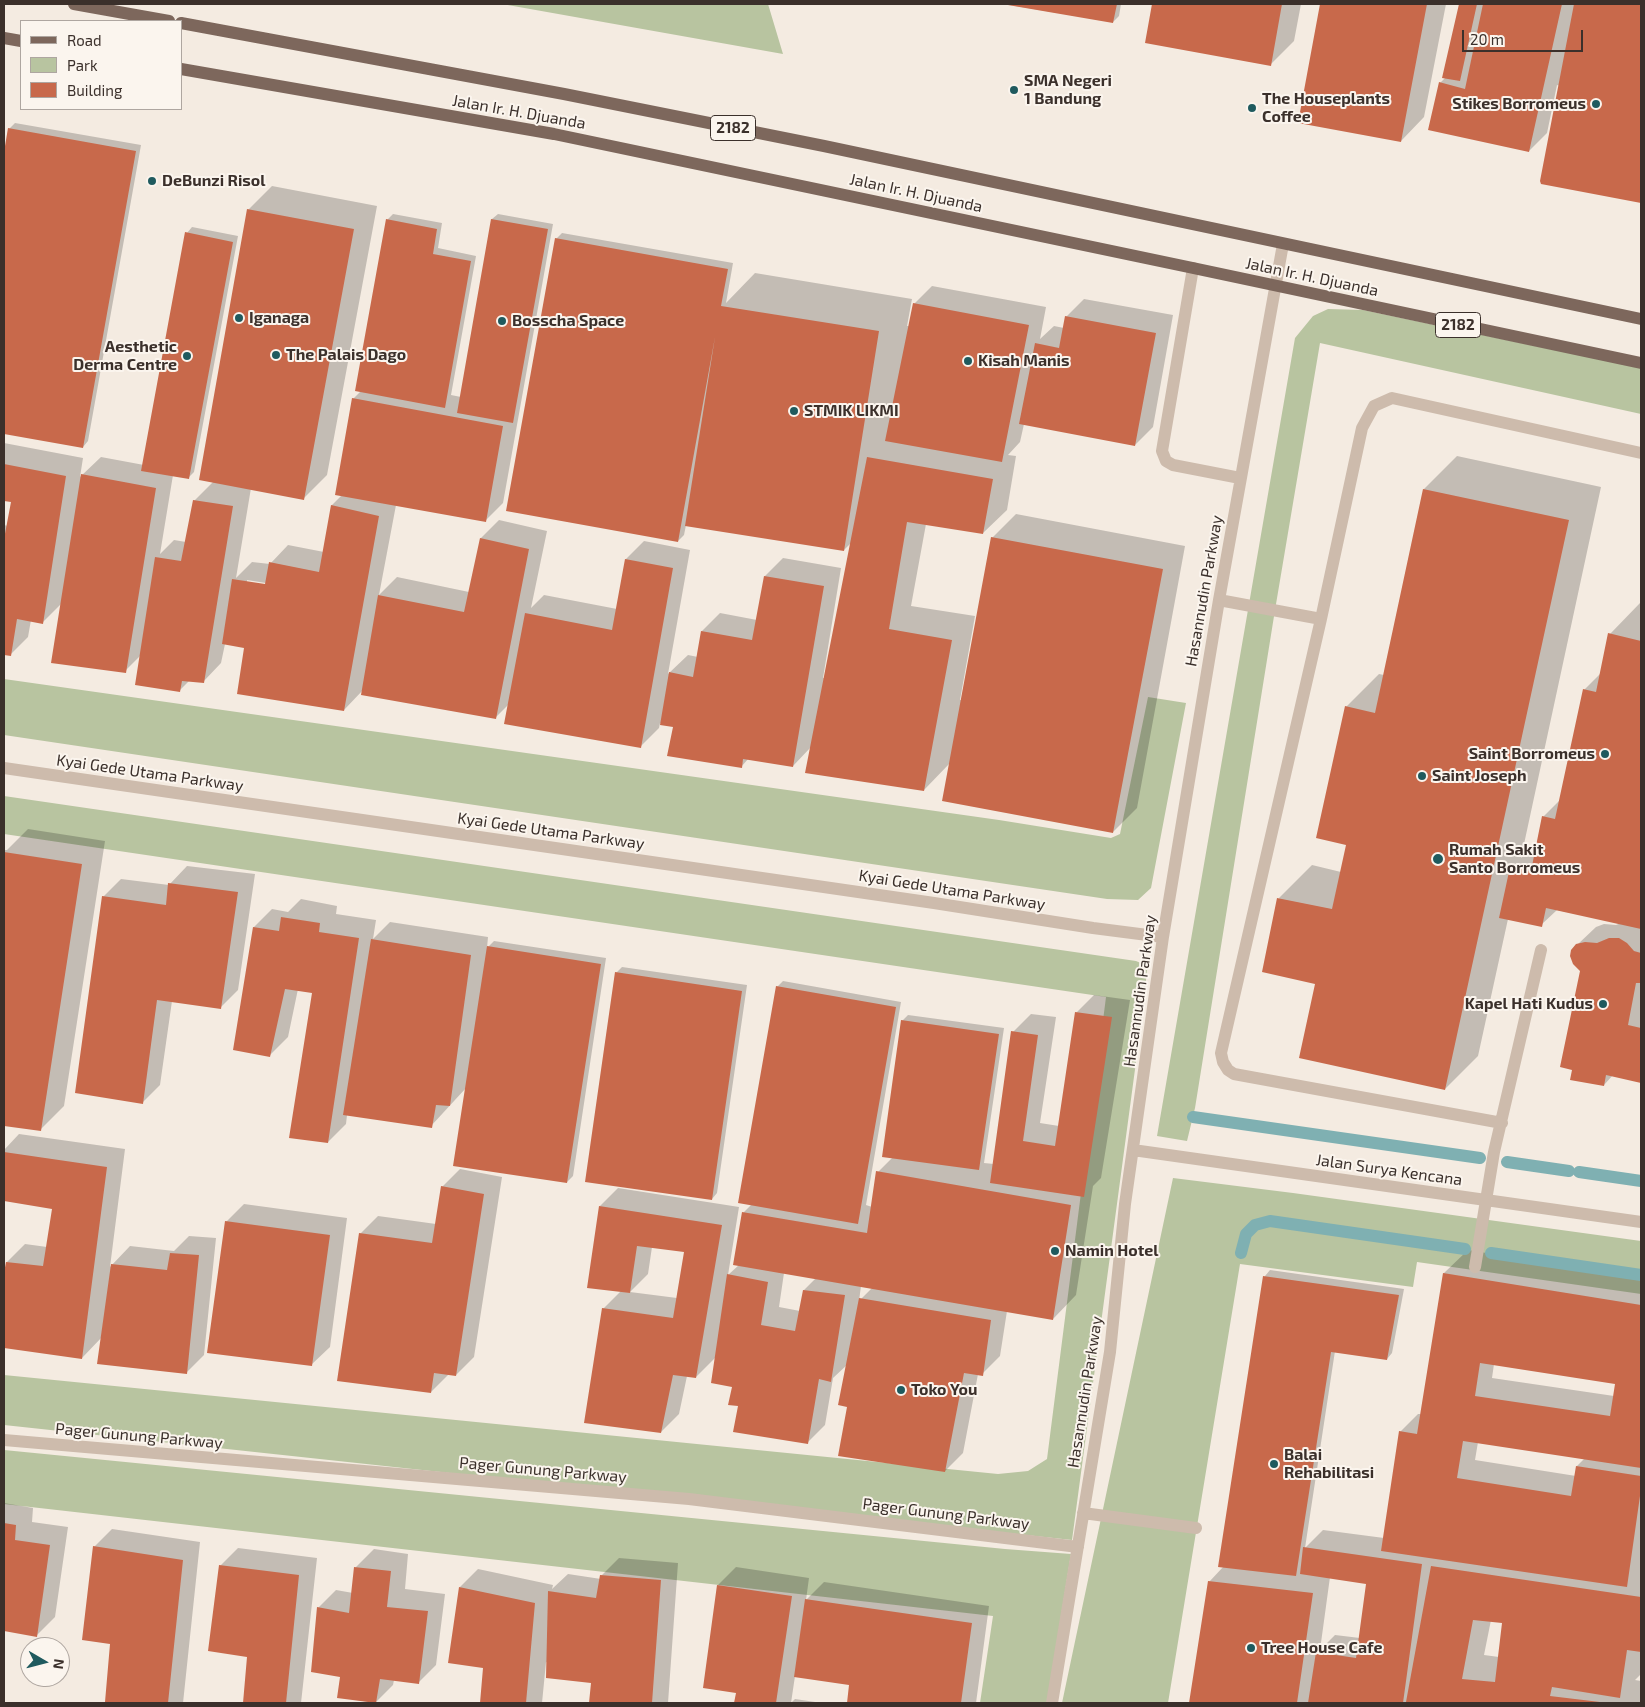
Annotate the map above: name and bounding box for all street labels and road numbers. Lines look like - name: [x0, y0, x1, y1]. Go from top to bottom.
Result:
- street label: Jalan Ir. H. Djuanda: [451, 91, 587, 133]
- road number: 2182: [710, 116, 756, 140]
- street label: Jalan Ir. H. Djuanda: [848, 170, 984, 216]
- street label: Jalan Ir. H. Djuanda: [1244, 254, 1380, 300]
- road number: 2182: [1436, 312, 1480, 338]
- street label: Hasannudin Parkway: [1181, 514, 1227, 668]
- street label: Kyai Gede Utama Parkway: [55, 750, 245, 796]
- street label: Kyai Gede Utama Parkway: [456, 808, 646, 854]
- street label: Kyai Gede Utama Parkway: [857, 866, 1047, 914]
- street label: Hasannudin Parkway: [1120, 914, 1160, 1068]
- street label: Jalan Surya Kencana: [1315, 1150, 1463, 1190]
- street label: Hasannudin Parkway: [1064, 1315, 1106, 1469]
- street label: Pager Gunung Parkway: [54, 1419, 224, 1453]
- street label: Pager Gunung Parkway: [458, 1453, 628, 1487]
- street label: Pager Gunung Parkway: [861, 1494, 1031, 1534]

